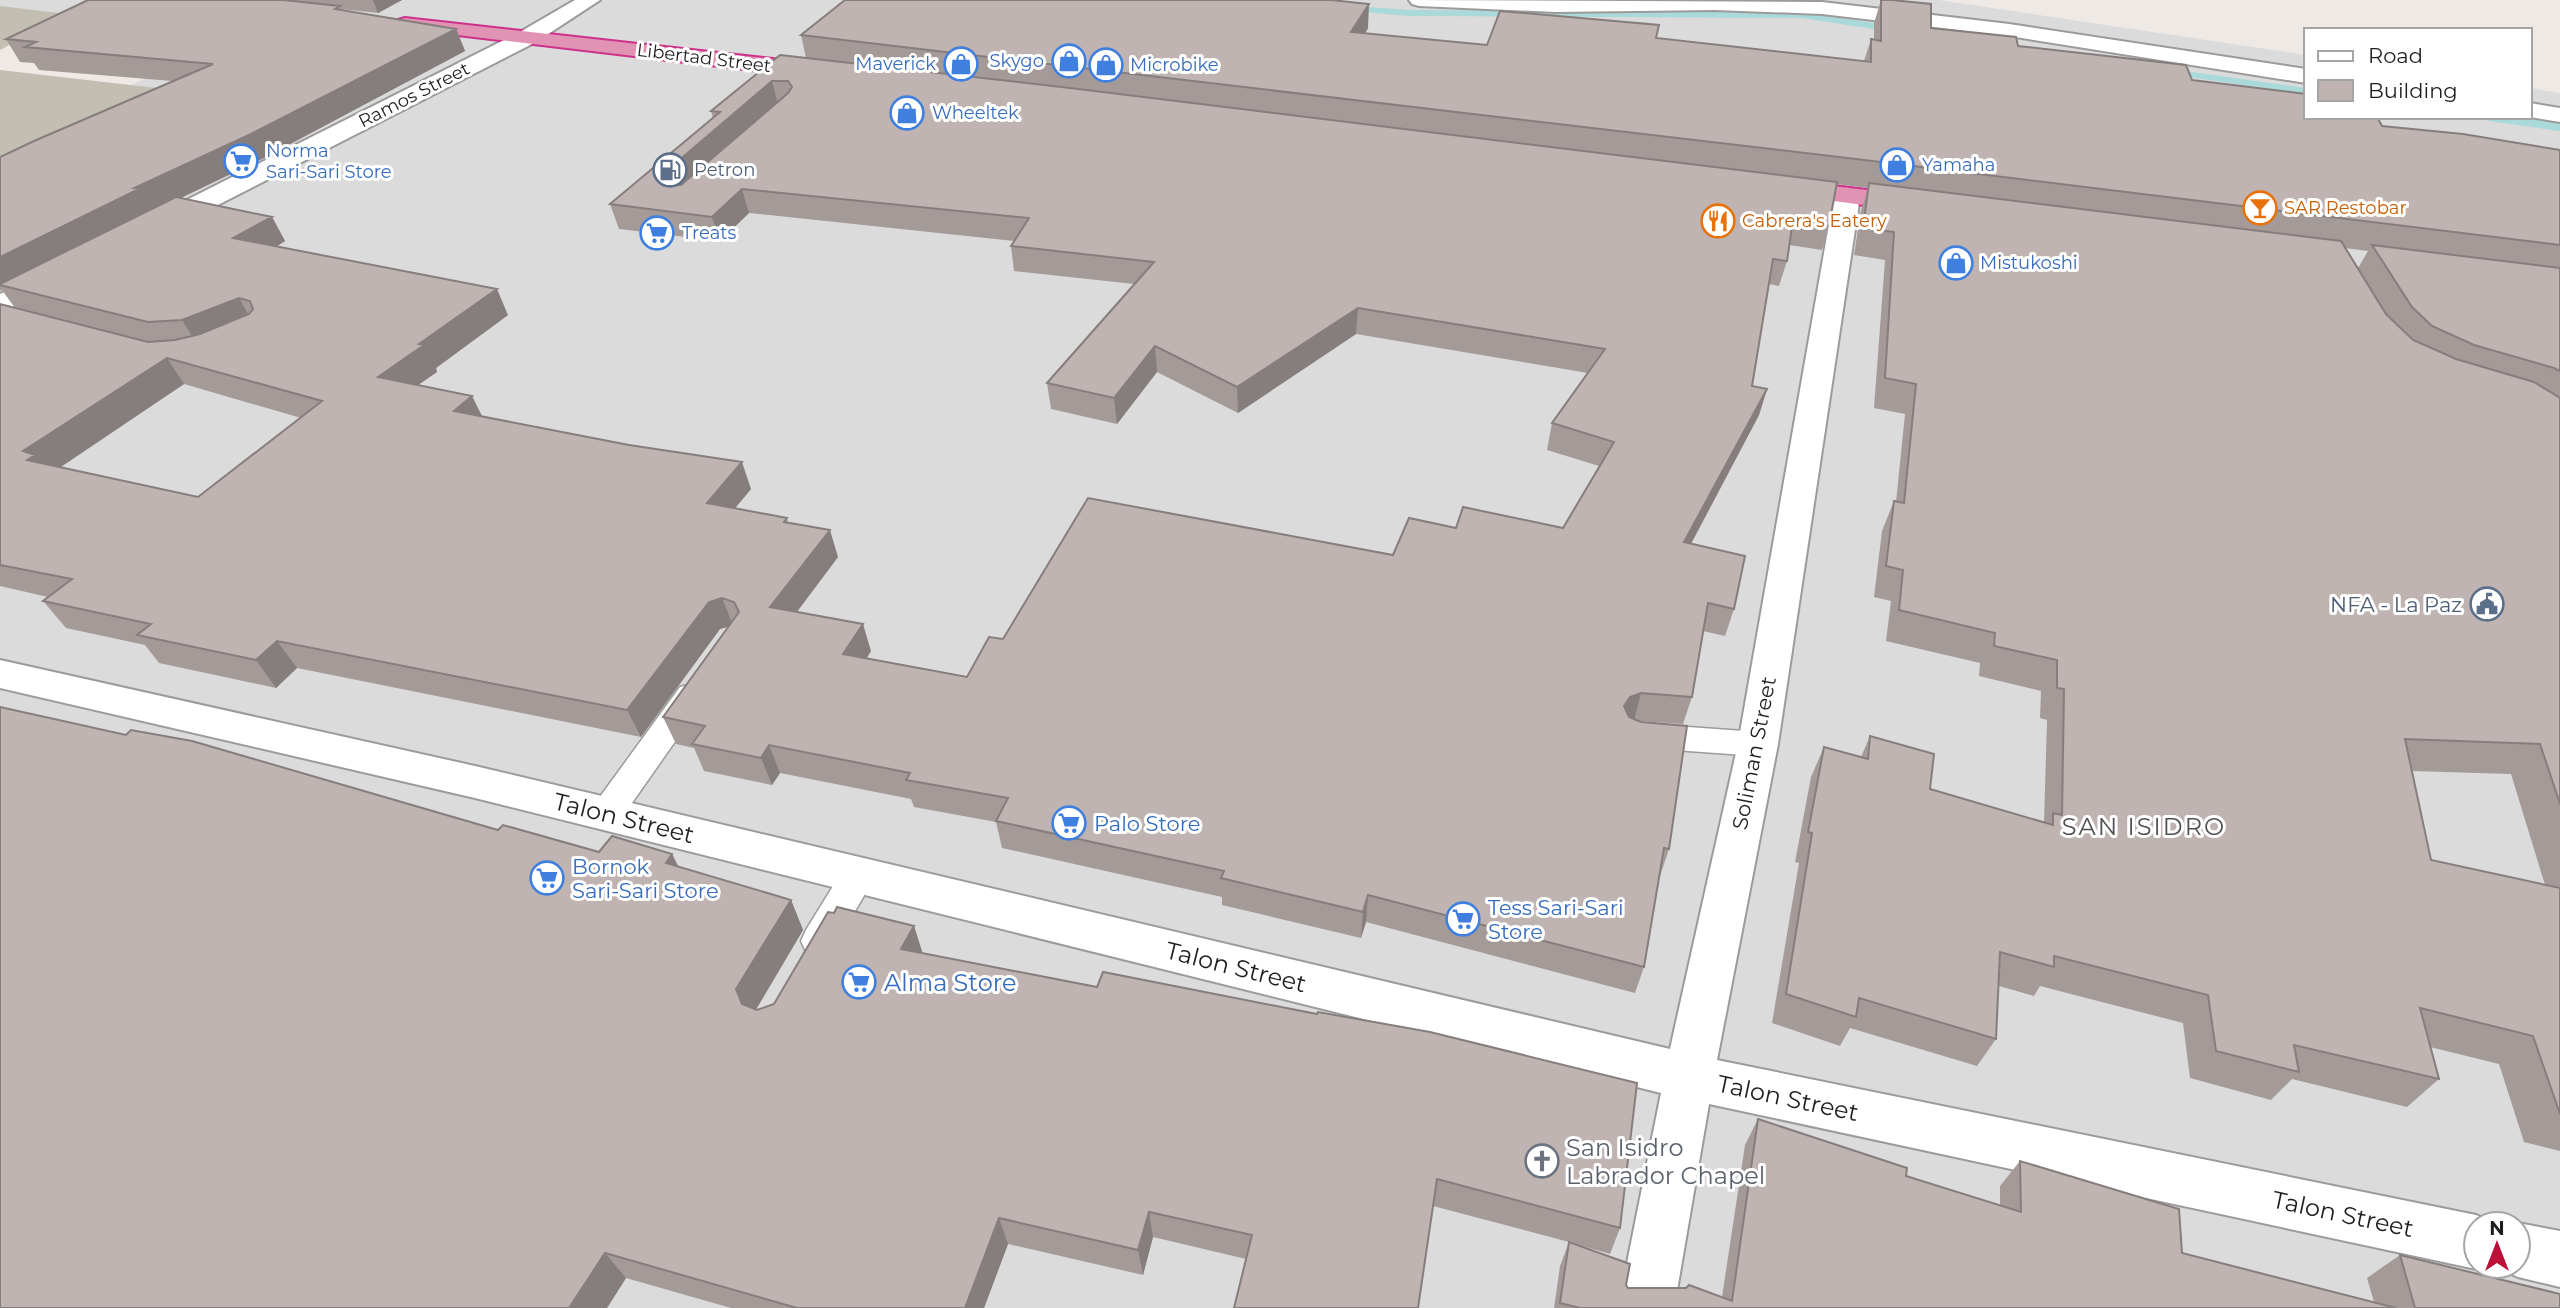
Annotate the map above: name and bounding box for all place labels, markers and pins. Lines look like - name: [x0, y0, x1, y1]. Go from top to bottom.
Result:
- shop icon: Skygo: [1050, 42, 1088, 80]
- shop icon: Maverick: [942, 45, 980, 83]
- shop icon: Microbike: [1087, 46, 1125, 84]
- place label: Skygo: [990, 50, 1044, 72]
- place label: Maverick: [855, 53, 936, 75]
- place label: Microbike: [1130, 54, 1219, 76]
- shop icon: Wheeltek: [888, 94, 926, 132]
- place label: Wheeltek: [932, 102, 1019, 124]
- place label: Norma Sari-Sari Store: [266, 140, 392, 183]
- supermarket icon: Norma Sari-Sari Store: [222, 142, 260, 180]
- shop icon: Yamaha: [1878, 146, 1916, 184]
- fuel station icon: Petron: [651, 151, 689, 189]
- place label: Yamaha: [1922, 154, 1995, 176]
- place label: Petron: [694, 159, 755, 181]
- bar icon: SAR Restobar: [2241, 189, 2279, 227]
- place label: SAR Restobar: [2284, 197, 2407, 219]
- restaurant icon: Cabrera's Eatery: [1699, 202, 1737, 240]
- place label: Cabrera's Eatery: [1742, 210, 1887, 232]
- supermarket icon: Treats: [638, 214, 676, 252]
- place label: Treats: [682, 222, 737, 244]
- shop icon: Mistukoshi: [1937, 244, 1975, 282]
- place label: Mistukoshi: [1980, 252, 2078, 274]
- public building icon: NFA - La Paz: [2468, 585, 2506, 623]
- place label: NFA - La Paz: [2330, 592, 2462, 617]
- supermarket icon: Palo Store: [1050, 804, 1088, 842]
- place label: Palo Store: [1094, 811, 1201, 836]
- place label: Bornok Sari-Sari Store: [572, 854, 719, 903]
- supermarket icon: Bornok Sari-Sari Store: [528, 859, 566, 897]
- place label: Tess Sari-Sari Store: [1488, 895, 1624, 944]
- supermarket icon: Tess Sari-Sari Store: [1444, 900, 1482, 938]
- supermarket icon: Alma Store: [840, 963, 878, 1001]
- place label: Alma Store: [884, 968, 1017, 997]
- place label: San Isidro Labrador Chapel: [1566, 1133, 1765, 1190]
- church icon: San Isidro Labrador Chapel: [1523, 1142, 1561, 1180]

